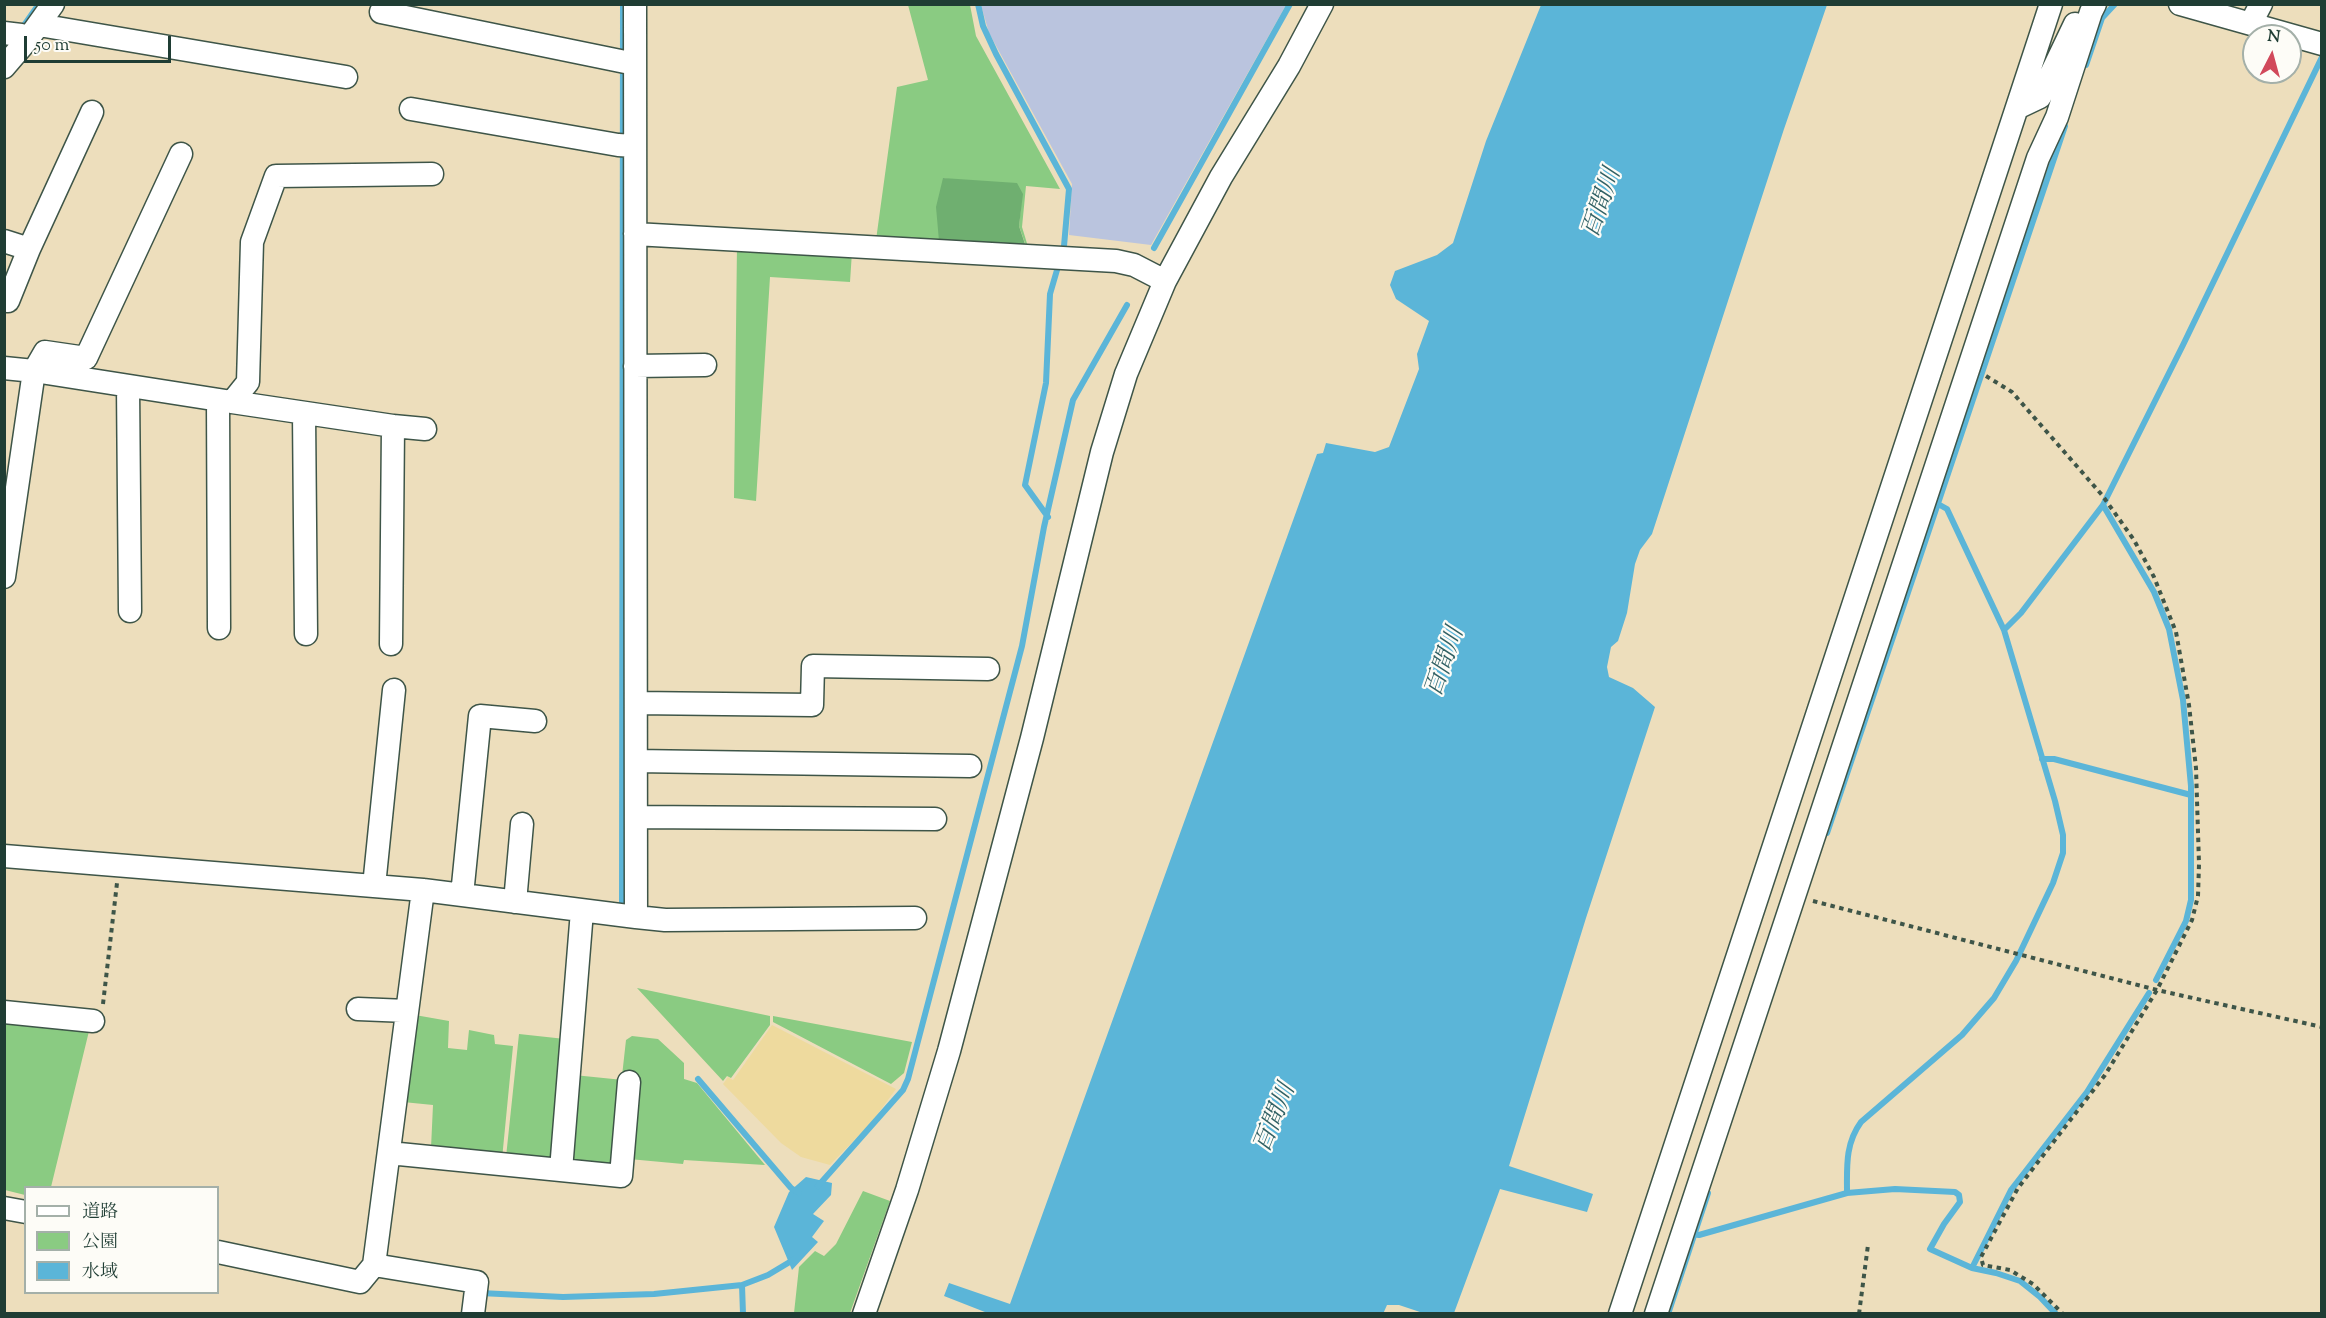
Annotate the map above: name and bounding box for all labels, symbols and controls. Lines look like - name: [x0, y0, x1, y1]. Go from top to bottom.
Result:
- scale bar: [27, 24, 174, 62]
- north arrow: [2242, 24, 2302, 84]
- text: N: [2266, 25, 2281, 50]
- text: 50 m: [35, 33, 69, 59]
- water label: 百間川: [1579, 165, 1629, 243]
- water label: 百間川: [1422, 624, 1472, 702]
- water label: 百間川: [1250, 1080, 1304, 1158]
- legend: [24, 1186, 219, 1294]
- text: 道路: [82, 1200, 118, 1226]
- text: 公園: [82, 1230, 118, 1256]
- text: 水域: [82, 1260, 118, 1286]

